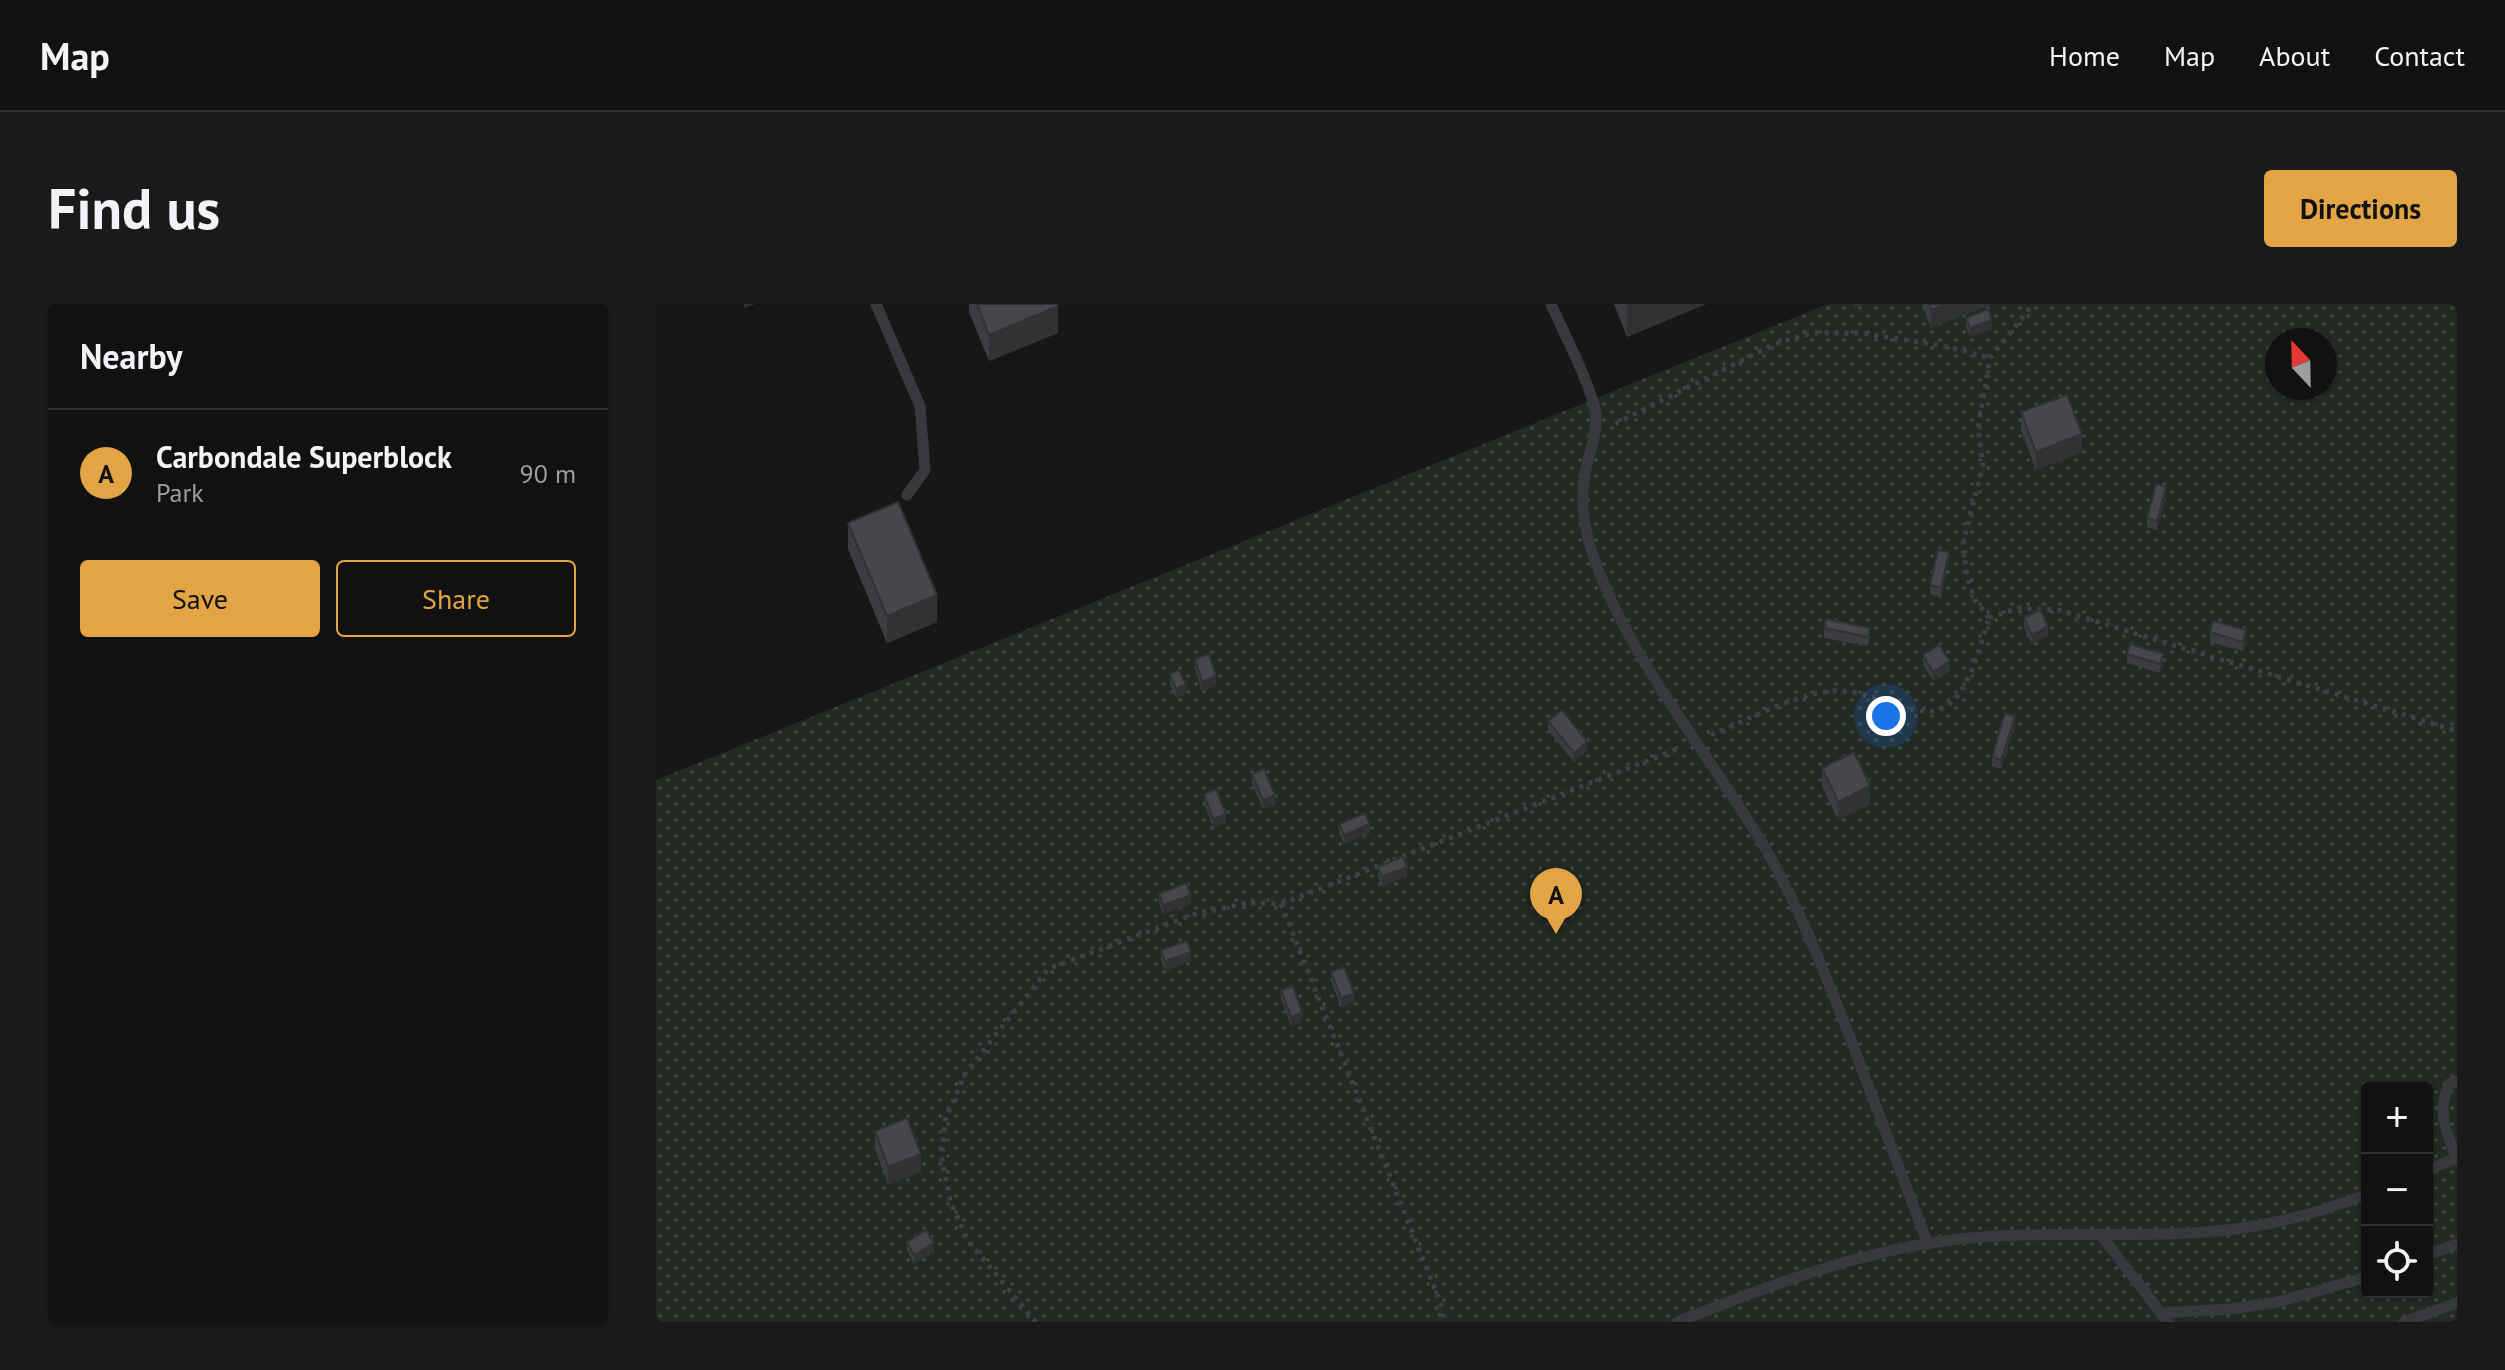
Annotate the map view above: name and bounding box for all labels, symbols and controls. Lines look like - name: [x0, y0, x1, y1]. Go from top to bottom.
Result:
- text: Map: [40, 31, 110, 80]
- text: Home: [2049, 37, 2120, 74]
- text: Map: [2164, 37, 2215, 74]
- text: About: [2259, 37, 2330, 74]
- text: Contact: [2374, 37, 2465, 74]
- button: Directions: [2264, 170, 2457, 247]
- text: Find us: [48, 172, 220, 244]
- north arrow: [2265, 328, 2337, 400]
- text: Nearby: [80, 334, 182, 378]
- text: Carbondale Superblock: [156, 437, 452, 476]
- text: A: [98, 457, 114, 490]
- text: 90 m: [520, 457, 576, 490]
- text: Park: [156, 476, 204, 509]
- button: Save: [80, 560, 320, 637]
- button: Share: [336, 560, 576, 637]
- your location: [1866, 696, 1906, 736]
- pin: A: [1530, 868, 1582, 934]
- map controls: [2361, 1082, 2433, 1298]
- button: +: [2361, 1082, 2433, 1154]
- button: −: [2361, 1154, 2433, 1226]
- button: locate: [2361, 1226, 2433, 1298]

